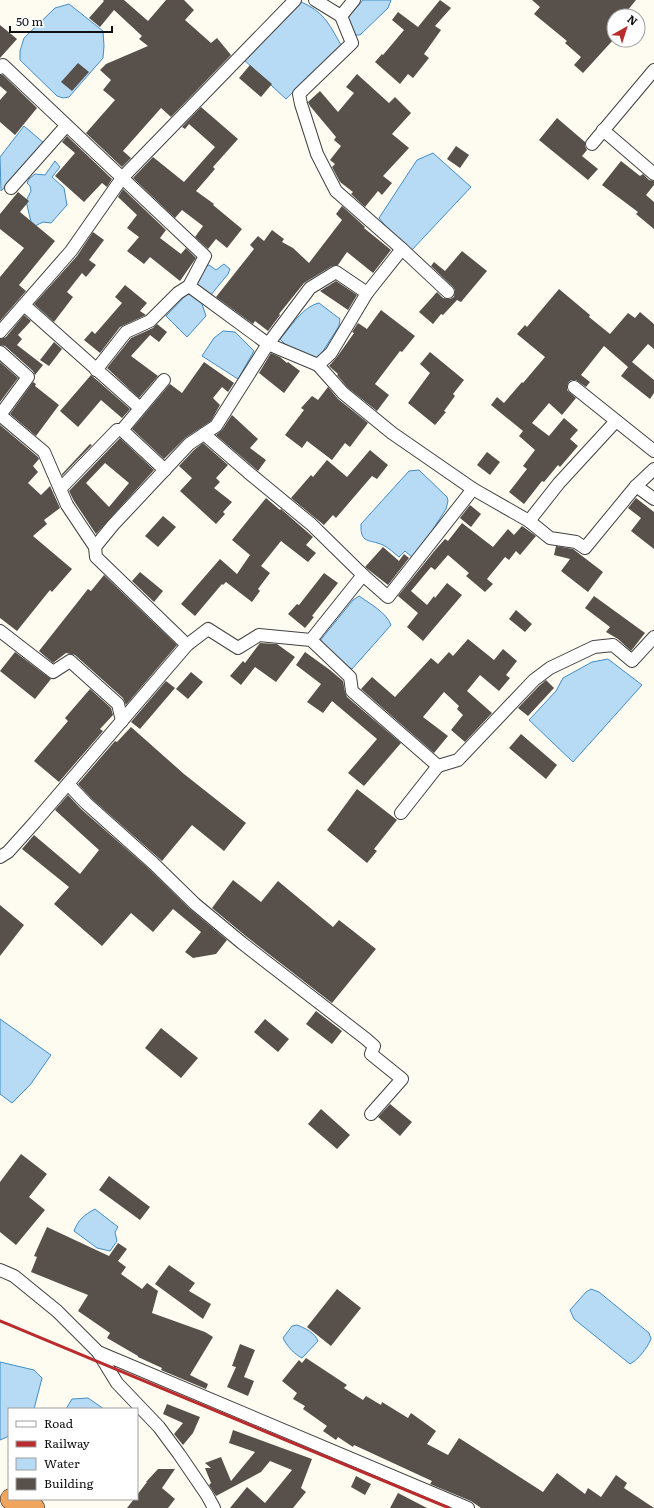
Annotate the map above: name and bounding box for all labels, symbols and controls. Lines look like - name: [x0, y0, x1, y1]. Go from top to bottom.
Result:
- scale bar: [10, 8, 112, 34]
- north arrow: [606, 8, 646, 48]
- text: N: [624, 10, 642, 29]
- text: 50 m: [16, 12, 43, 30]
- legend: [8, 1408, 138, 1500]
- text: Road: [44, 1414, 74, 1432]
- text: Railway: [44, 1434, 90, 1452]
- text: Water: [44, 1454, 80, 1472]
- text: Building: [44, 1474, 94, 1492]

